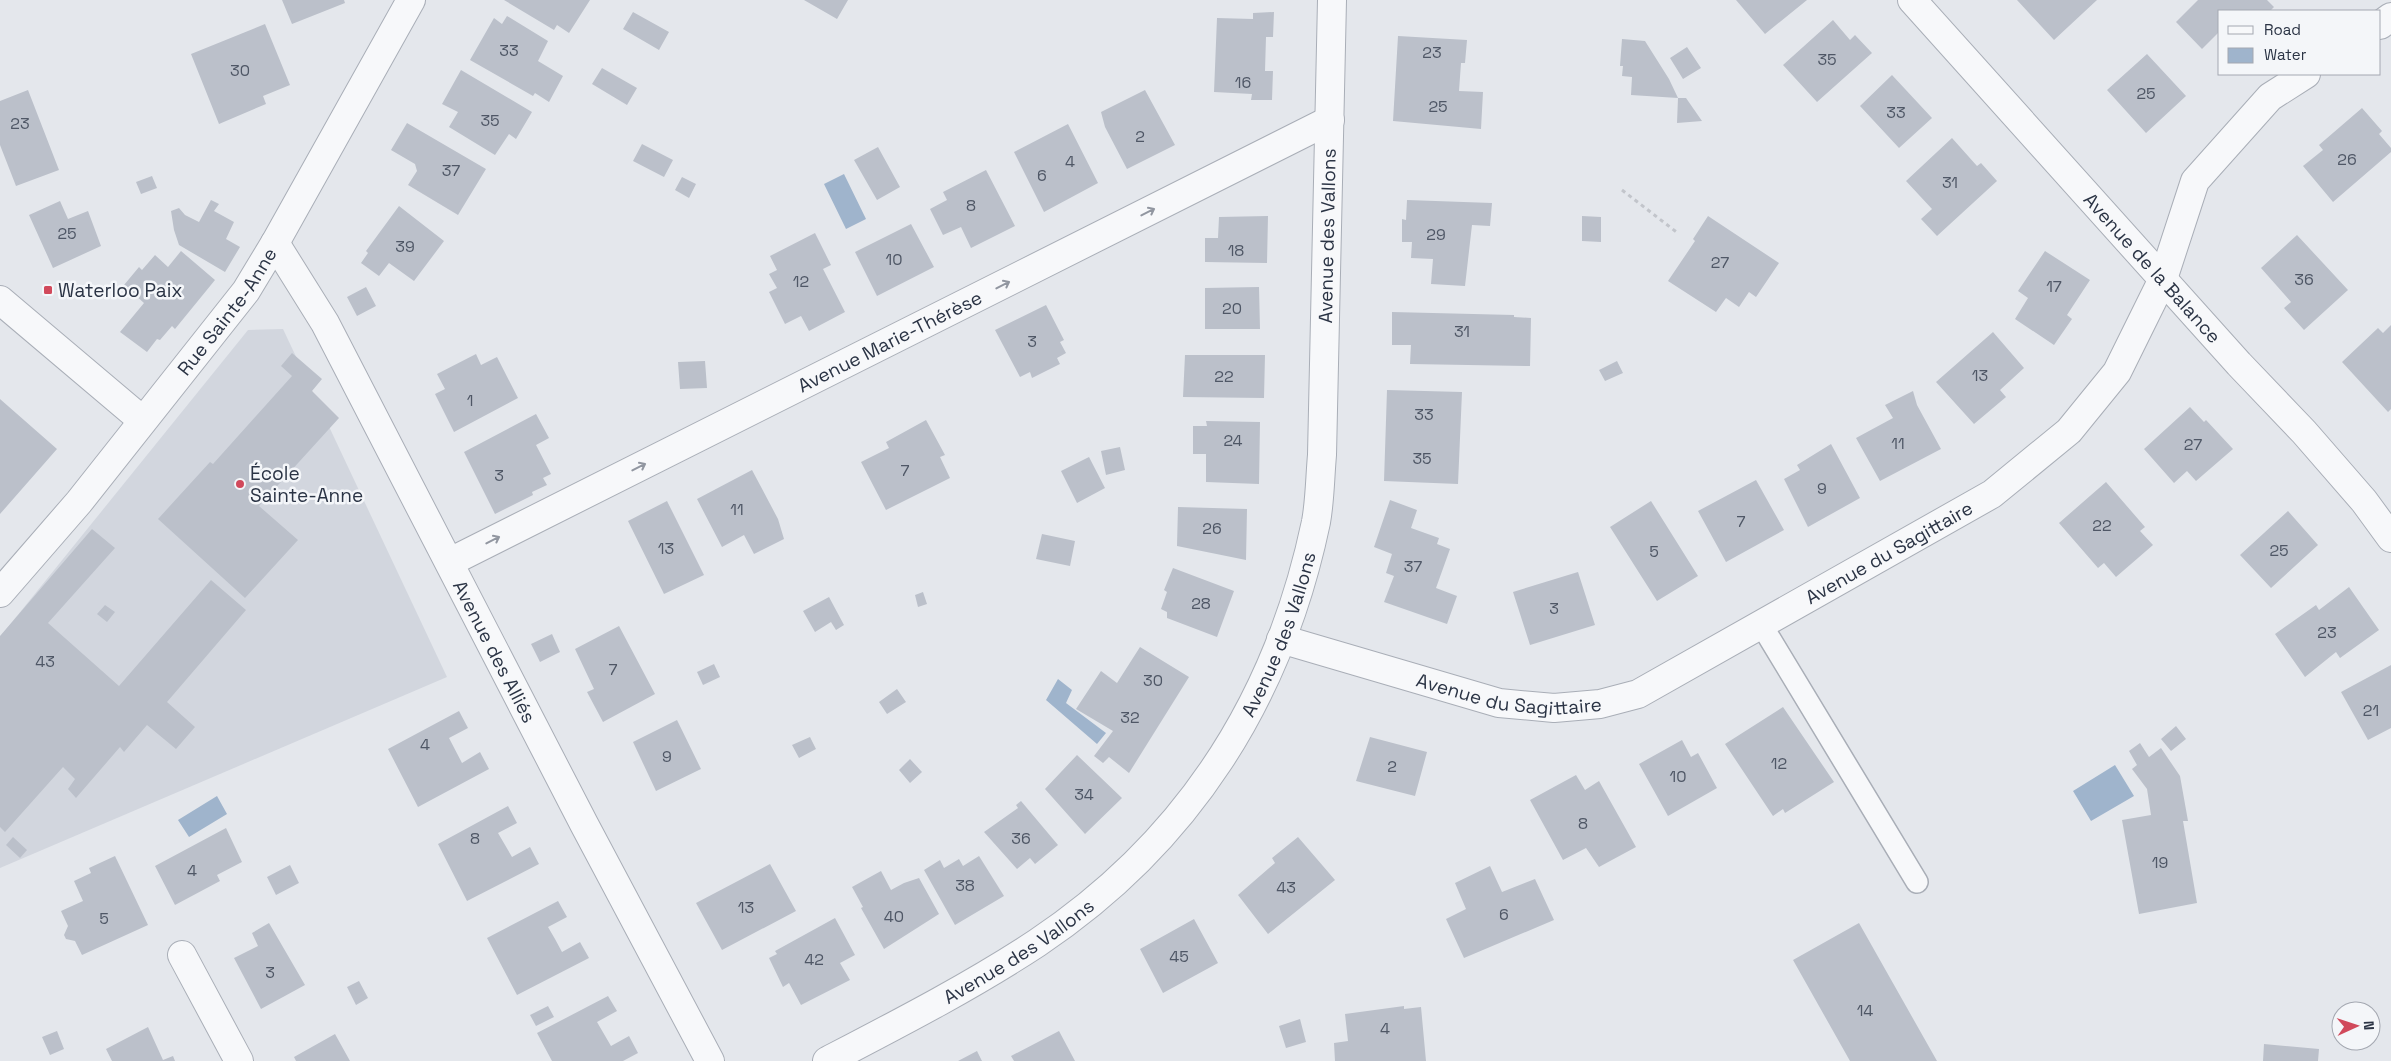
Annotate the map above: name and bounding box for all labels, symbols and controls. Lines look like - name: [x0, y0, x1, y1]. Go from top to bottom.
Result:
- legend: [2218, 10, 2381, 75]
- text: Road: [2264, 20, 2301, 39]
- house number: 33: [499, 40, 519, 61]
- house number: 23: [1422, 42, 1442, 63]
- text: Water: [2264, 45, 2307, 64]
- house number: 35: [1817, 49, 1837, 70]
- house number: 30: [230, 60, 250, 81]
- house number: 16: [1235, 72, 1251, 93]
- house number: 25: [2136, 83, 2156, 104]
- house number: 25: [1428, 96, 1448, 117]
- house number: 33: [1886, 102, 1906, 123]
- house number: 35: [480, 110, 500, 131]
- house number: 23: [10, 113, 30, 134]
- house number: 2: [1135, 126, 1145, 147]
- street label: Avenue des Vallons: [1313, 148, 1342, 324]
- house number: 26: [2337, 149, 2357, 170]
- house number: 4: [1065, 151, 1075, 172]
- house number: 37: [442, 160, 460, 181]
- house number: 6: [1037, 165, 1047, 186]
- house number: 31: [1942, 172, 1958, 193]
- street label: Avenue de la Balance: [2078, 188, 2226, 349]
- house number: 8: [966, 195, 976, 216]
- one-way arrow: [1140, 207, 1155, 216]
- house number: 25: [57, 223, 77, 244]
- house number: 29: [1426, 224, 1446, 245]
- house number: 39: [395, 236, 415, 257]
- house number: 18: [1228, 240, 1244, 261]
- street label: Rue Sainte-Anne: [172, 243, 282, 381]
- house number: 10: [886, 249, 902, 270]
- house number: 27: [1711, 252, 1729, 273]
- house number: 36: [2294, 269, 2314, 290]
- house number: 12: [793, 271, 809, 292]
- house number: 17: [2046, 276, 2062, 297]
- place label: Waterloo Paix: [58, 278, 183, 303]
- one-way arrow: [995, 280, 1010, 289]
- marker: Waterloo Paix: [42, 284, 54, 296]
- street label: Avenue Marie-Thérèse: [794, 285, 986, 398]
- house number: 20: [1222, 298, 1242, 319]
- house number: 31: [1454, 321, 1470, 342]
- house number: 3: [1027, 331, 1037, 352]
- house number: 13: [1972, 365, 1988, 386]
- house number: 22: [1214, 366, 1234, 387]
- house number: 1: [467, 390, 473, 411]
- house number: 33: [1414, 404, 1434, 425]
- house number: 24: [1223, 430, 1243, 451]
- house number: 11: [1891, 433, 1905, 454]
- house number: 27: [2184, 434, 2202, 455]
- house number: 35: [1412, 448, 1432, 469]
- house number: 7: [900, 460, 910, 481]
- place label: École Sainte-Anne: [250, 461, 363, 508]
- one-way arrow: [631, 462, 646, 472]
- house number: 3: [494, 465, 504, 486]
- marker: École Sainte-Anne: [234, 478, 246, 490]
- house number: 9: [1817, 478, 1827, 499]
- street label: Avenue du Sagittaire: [1801, 495, 1977, 610]
- house number: 11: [730, 499, 744, 520]
- house number: 7: [1736, 511, 1746, 532]
- house number: 22: [2092, 515, 2112, 536]
- house number: 26: [1202, 518, 1222, 539]
- one-way arrow: [485, 535, 500, 544]
- house number: 13: [658, 538, 674, 559]
- house number: 25: [2269, 540, 2289, 561]
- house number: 5: [1649, 541, 1659, 562]
- street label: Avenue des Vallons: [1236, 549, 1322, 721]
- house number: 37: [1404, 556, 1422, 577]
- street label: Avenue des Alliés: [447, 576, 542, 727]
- house number: 28: [1191, 593, 1211, 614]
- house number: 3: [1549, 598, 1559, 619]
- house number: 23: [2317, 622, 2337, 643]
- house number: 43: [35, 651, 55, 672]
- house number: 7: [608, 659, 618, 680]
- street label: Avenue du Sagittaire: [1413, 667, 1603, 721]
- house number: 30: [1143, 670, 1163, 691]
- house number: 21: [2363, 700, 2379, 721]
- house number: 32: [1120, 707, 1140, 728]
- house number: 4: [420, 734, 430, 755]
- house number: 9: [662, 746, 672, 767]
- house number: 12: [1771, 753, 1787, 774]
- house number: 2: [1387, 756, 1397, 777]
- house number: 10: [1670, 766, 1686, 787]
- house number: 34: [1074, 784, 1094, 805]
- house number: 8: [1578, 813, 1588, 834]
- house number: 8: [470, 828, 480, 849]
- house number: 36: [1011, 828, 1031, 849]
- house number: 19: [2152, 852, 2168, 873]
- house number: 4: [187, 860, 197, 881]
- house number: 38: [955, 875, 975, 896]
- house number: 43: [1276, 877, 1296, 898]
- street label: Avenue des Vallons: [939, 893, 1099, 1010]
- house number: 13: [738, 897, 754, 918]
- house number: 6: [1499, 904, 1509, 925]
- house number: 40: [884, 906, 904, 927]
- house number: 5: [99, 908, 109, 929]
- house number: 45: [1169, 946, 1189, 967]
- house number: 42: [804, 949, 824, 970]
- house number: 3: [265, 962, 275, 983]
- house number: 14: [1857, 1000, 1873, 1021]
- north arrow: [2331, 1001, 2381, 1051]
- house number: 4: [1380, 1018, 1390, 1039]
- text: N: [2360, 1020, 2378, 1030]

